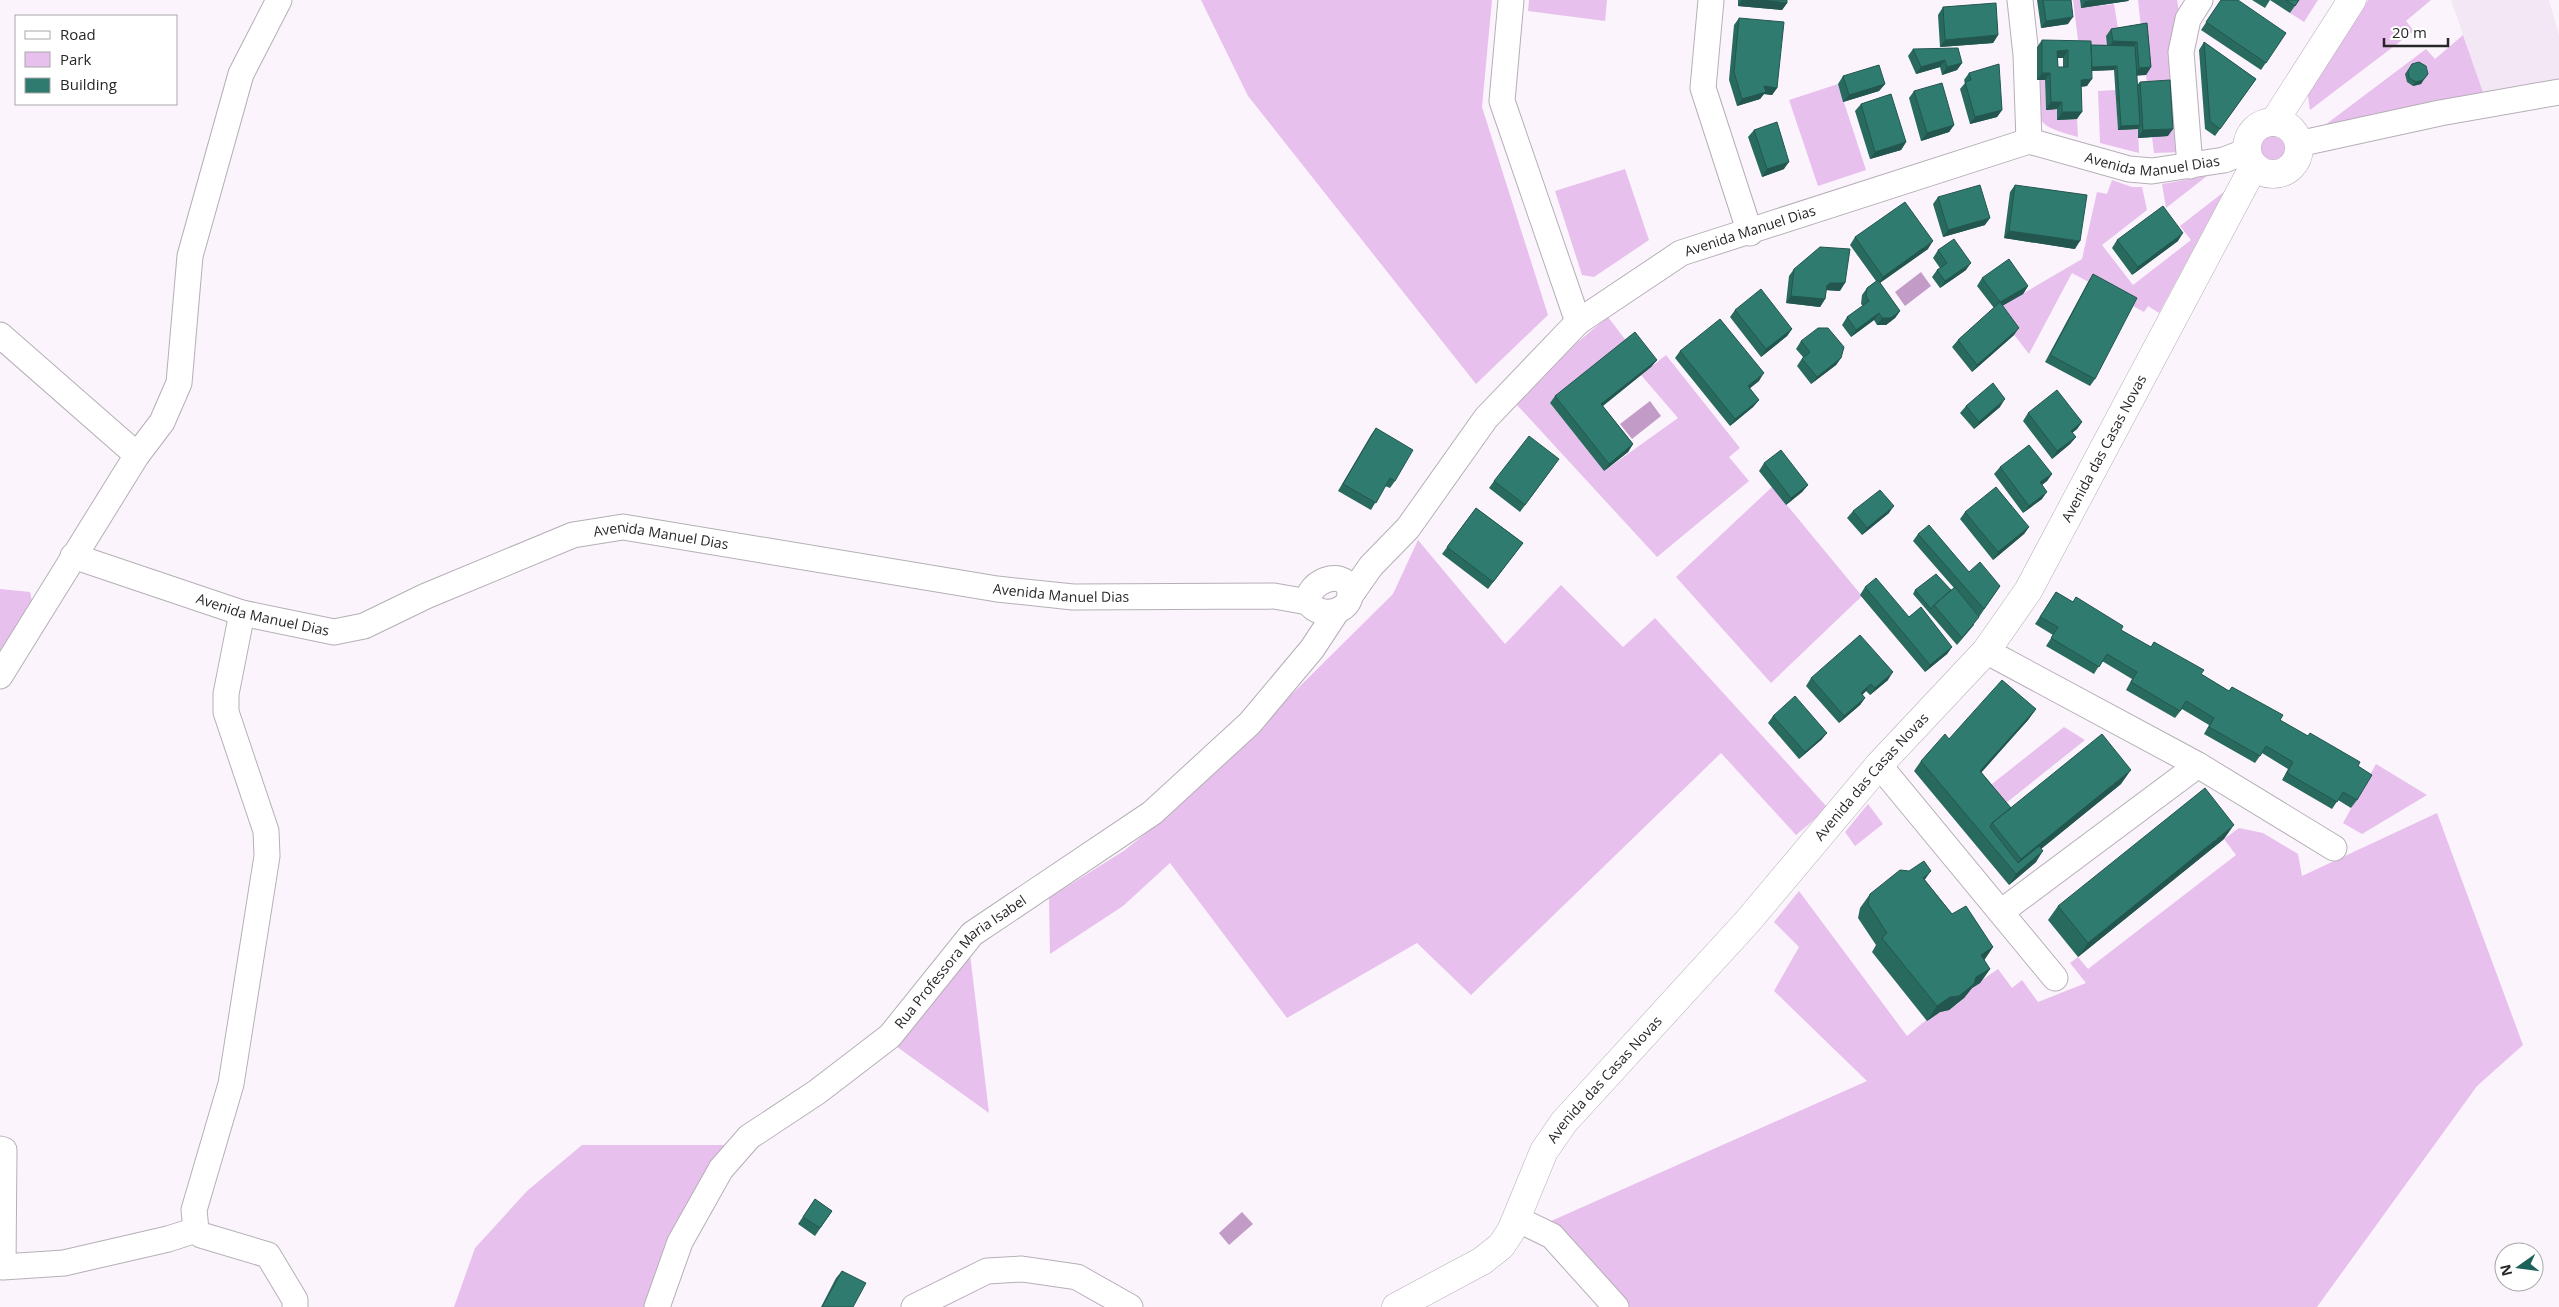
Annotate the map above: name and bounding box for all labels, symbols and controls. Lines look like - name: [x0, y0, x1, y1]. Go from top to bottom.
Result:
- legend: [15, 15, 178, 105]
- scale bar: [2384, 15, 2448, 47]
- text: 20 m: [2392, 22, 2427, 42]
- text: Road: [60, 24, 96, 44]
- text: Park: [60, 49, 91, 69]
- text: Building: [60, 74, 117, 94]
- street label: Avenida Manuel Dias: [2083, 147, 2221, 180]
- street label: Avenida Manuel Dias: [1682, 200, 1818, 260]
- street label: Avenida das Casas Novas: [2056, 371, 2151, 525]
- street label: Avenida Manuel Dias: [592, 517, 730, 553]
- street label: Avenida Manuel Dias: [992, 579, 1130, 606]
- street label: Avenida Manuel Dias: [194, 588, 331, 640]
- street label: Avenida das Casas Novas: [1810, 708, 1933, 844]
- street label: Rua Professora Maria Isabel: [890, 890, 1030, 1032]
- street label: Avenida das Casas Novas: [1542, 1011, 1666, 1147]
- north arrow: [2494, 1242, 2544, 1292]
- text: N: [2495, 1262, 2516, 1278]

